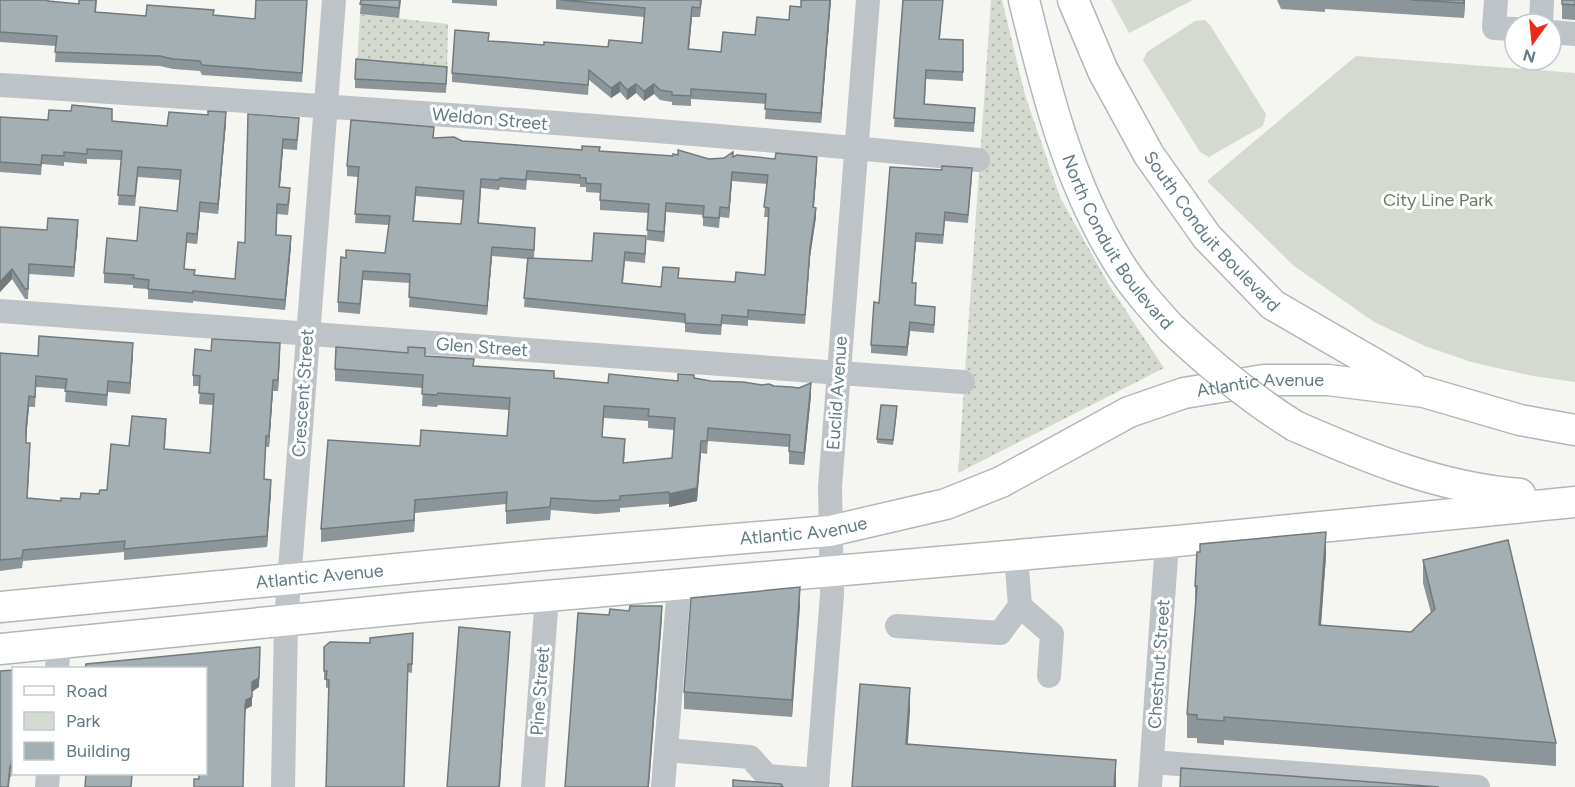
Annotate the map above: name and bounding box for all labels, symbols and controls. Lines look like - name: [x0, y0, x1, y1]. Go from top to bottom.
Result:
- north arrow: [1503, 12, 1563, 72]
- text: N: [1521, 45, 1538, 67]
- street label: Weldon Street: [431, 103, 549, 135]
- street label: South Conduit Boulevard: [1139, 147, 1285, 316]
- street label: North Conduit Boulevard: [1057, 151, 1178, 334]
- park label: City Line Park: [1383, 189, 1493, 211]
- street label: Crescent Street: [288, 328, 318, 458]
- street label: Glen Street: [435, 333, 529, 361]
- street label: Euclid Avenue: [822, 335, 852, 451]
- street label: Atlantic Avenue: [1195, 369, 1324, 402]
- street label: Atlantic Avenue: [739, 512, 869, 550]
- street label: Atlantic Avenue: [255, 559, 385, 593]
- street label: Chestnut Street: [1144, 598, 1175, 729]
- street label: Pine Street: [526, 645, 554, 736]
- legend: [12, 667, 207, 775]
- text: Road: [66, 680, 107, 702]
- text: Park: [66, 710, 101, 732]
- text: Building: [66, 740, 131, 762]

